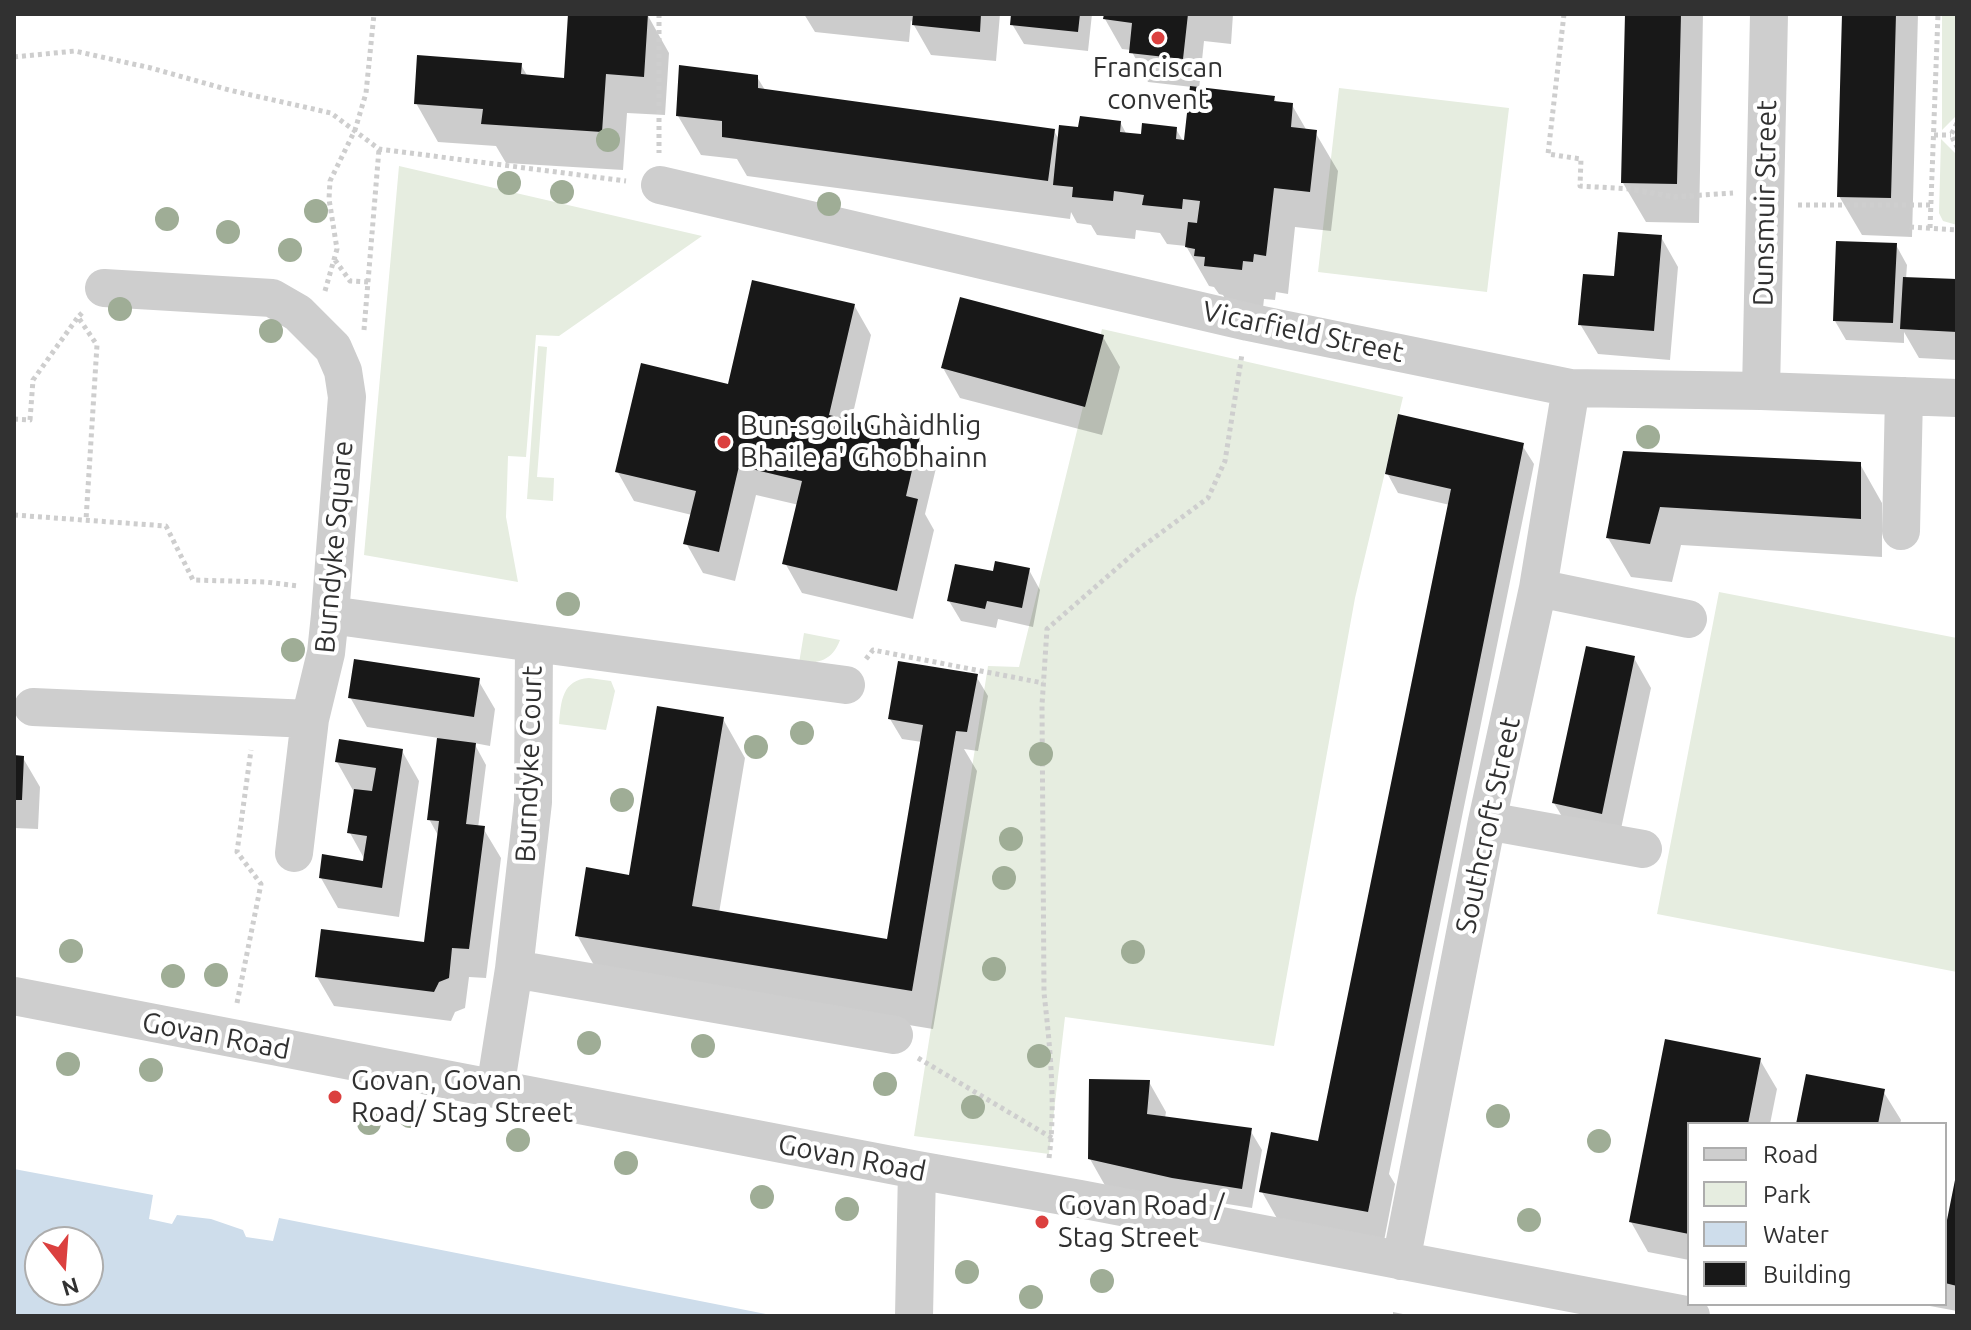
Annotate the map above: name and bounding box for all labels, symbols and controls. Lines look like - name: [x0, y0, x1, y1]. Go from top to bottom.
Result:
- marker: Franciscan convent: [1149, 29, 1167, 47]
- place label: Franciscan convent: [1093, 51, 1223, 117]
- street label: Dunsmuir Street: [1746, 100, 1784, 306]
- street label: Vicarfield Street: [1199, 294, 1407, 370]
- place label: Bun-sgoil Ghàidhlig Bhaile a' Ghobhainn: [740, 409, 988, 475]
- marker: Bun-sgoil Ghàidhlig Bhaile a' Ghobhainn: [715, 433, 733, 451]
- street label: Burndyke Square: [308, 439, 360, 655]
- street label: Burndyke Court: [509, 665, 549, 863]
- street label: Southcroft Street: [1449, 714, 1527, 936]
- street label: Govan Road: [139, 1005, 293, 1067]
- place label: Govan, Govan Road/ Stag Street: [351, 1064, 573, 1130]
- marker: Govan, Govan Road/ Stag Street: [326, 1088, 344, 1106]
- legend: [1687, 1122, 1947, 1306]
- street label: Govan Road: [775, 1127, 929, 1189]
- text: Road: [1763, 1141, 1818, 1168]
- text: Park: [1763, 1181, 1811, 1208]
- place label: Govan Road / Stag Street: [1058, 1189, 1225, 1255]
- marker: Govan Road / Stag Street: [1033, 1213, 1051, 1231]
- text: Water: [1763, 1221, 1829, 1248]
- north arrow: [24, 1226, 104, 1306]
- text: Building: [1763, 1261, 1851, 1288]
- text: N: [59, 1273, 82, 1302]

